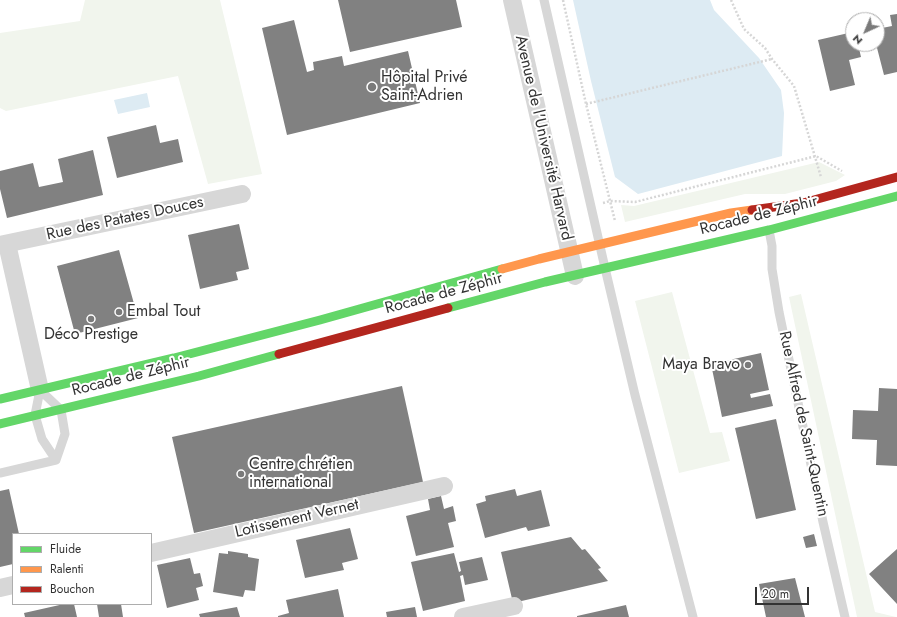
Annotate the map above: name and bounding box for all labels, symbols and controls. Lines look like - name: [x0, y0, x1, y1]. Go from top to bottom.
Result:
- north arrow: [845, 12, 885, 52]
- text: N: [849, 31, 866, 49]
- street label: Avenue de l'Université Harvard: [510, 33, 576, 243]
- place label: Hôpital Privé Saint-Adrien: [381, 68, 468, 106]
- marker: Hôpital Privé Saint-Adrien: [366, 81, 378, 93]
- street label: Rocade de Zéphir: [698, 192, 820, 240]
- street label: Rue des Patates Douces: [45, 193, 205, 245]
- street label: Rocade de Zéphir: [383, 269, 505, 319]
- place label: Embal Tout: [127, 302, 200, 322]
- marker: Embal Tout: [114, 307, 124, 317]
- marker: Déco Prestige: [86, 314, 96, 324]
- place label: Déco Prestige: [44, 325, 138, 345]
- street label: Rue Alfred de Saint-Quentin: [774, 330, 832, 518]
- street label: Rocade de Zéphir: [70, 353, 192, 401]
- place label: Maya Bravo: [662, 355, 740, 375]
- marker: Maya Bravo: [743, 360, 753, 370]
- place label: Centre chrétien international: [249, 455, 353, 493]
- marker: Centre chrétien international: [236, 469, 246, 479]
- street label: Lotissement Vernet: [233, 495, 361, 543]
- legend: [12, 533, 152, 605]
- text: Fluide: [50, 540, 81, 558]
- text: Ralenti: [50, 560, 84, 578]
- scale bar: [757, 579, 811, 605]
- text: Bouchon: [50, 580, 94, 598]
- text: 20 m: [762, 585, 789, 603]

